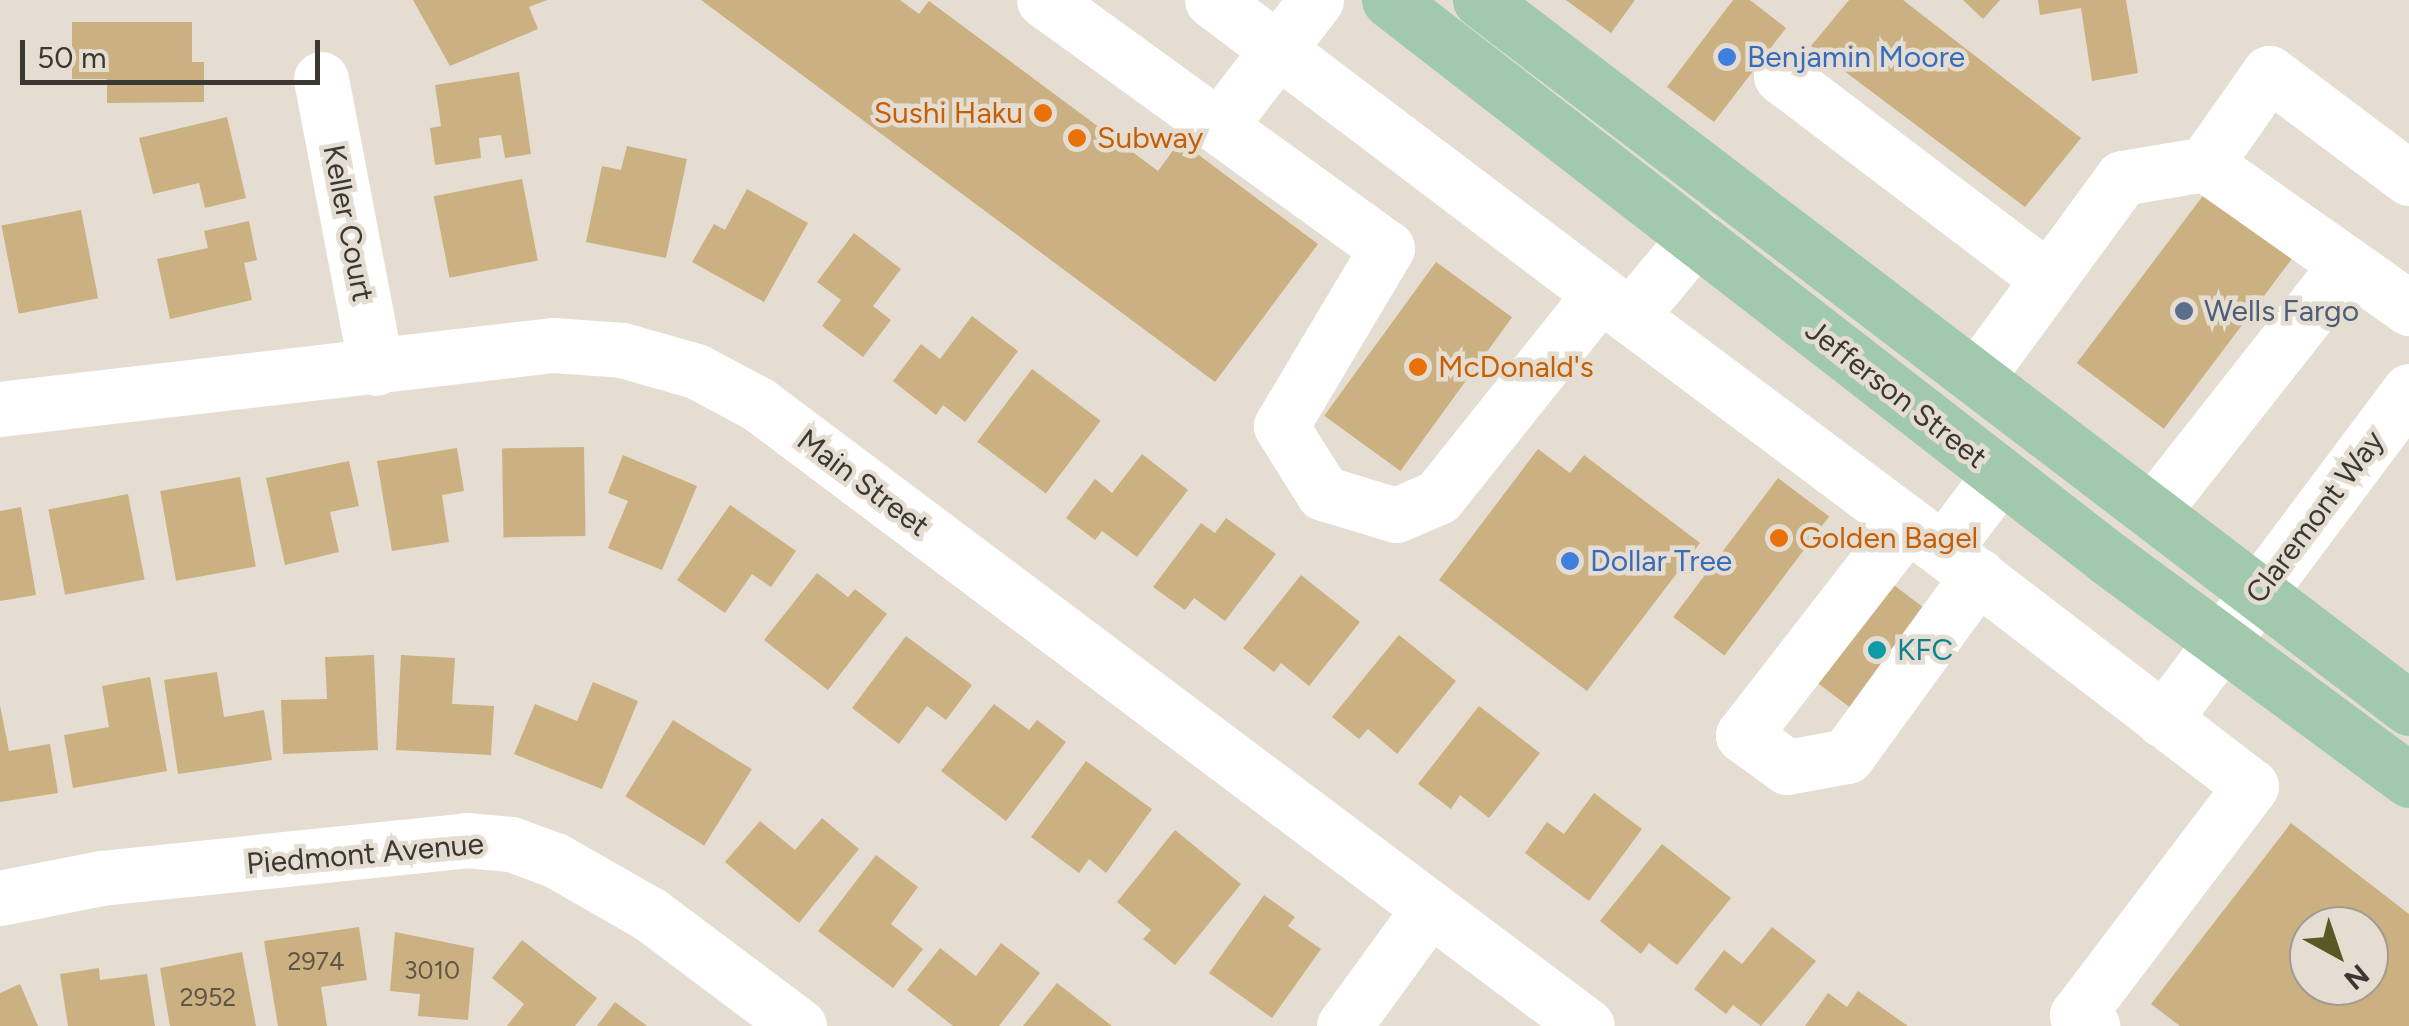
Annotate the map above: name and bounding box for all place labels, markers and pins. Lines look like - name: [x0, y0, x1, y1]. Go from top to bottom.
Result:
- place label: Benjamin Moore: [1747, 39, 1965, 75]
- marker: Benjamin Moore: [1716, 46, 1738, 68]
- place label: Sushi Haku: [874, 95, 1023, 131]
- marker: Sushi Haku: [1032, 102, 1054, 124]
- place label: Subway: [1097, 120, 1203, 156]
- marker: Subway: [1066, 127, 1088, 149]
- place label: Wells Fargo: [2204, 293, 2359, 329]
- marker: Wells Fargo: [2173, 300, 2195, 322]
- place label: McDonald's: [1438, 349, 1594, 385]
- marker: McDonald's: [1407, 356, 1429, 378]
- place label: Golden Bagel: [1799, 520, 1978, 556]
- marker: Golden Bagel: [1768, 527, 1790, 549]
- place label: Dollar Tree: [1590, 543, 1732, 579]
- marker: Dollar Tree: [1559, 550, 1581, 572]
- place label: KFC: [1897, 632, 1953, 668]
- marker: KFC: [1866, 639, 1888, 661]

